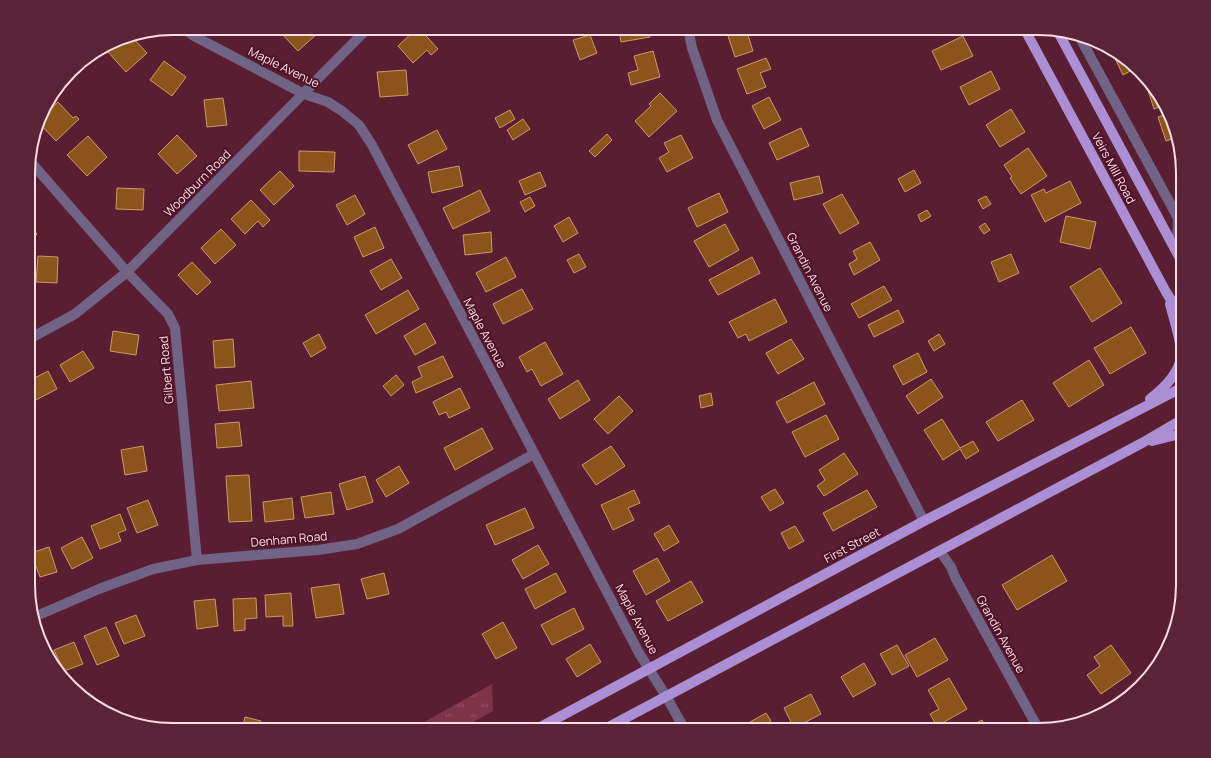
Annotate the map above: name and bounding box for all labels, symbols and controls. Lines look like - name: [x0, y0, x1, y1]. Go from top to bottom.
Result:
- street label: Maple Avenue: [246, 42, 322, 92]
- street label: Veirs Mill Road: [1088, 129, 1140, 207]
- street label: Woodburn Road: [160, 146, 234, 220]
- street label: Grandin Avenue: [783, 229, 837, 315]
- street label: Maple Avenue: [459, 295, 511, 371]
- street label: Gilbert Road: [155, 335, 177, 405]
- street label: First Street: [821, 523, 883, 567]
- street label: Denham Road: [250, 527, 328, 551]
- street label: Maple Avenue: [611, 581, 663, 657]
- street label: Grandin Avenue: [973, 592, 1029, 676]

